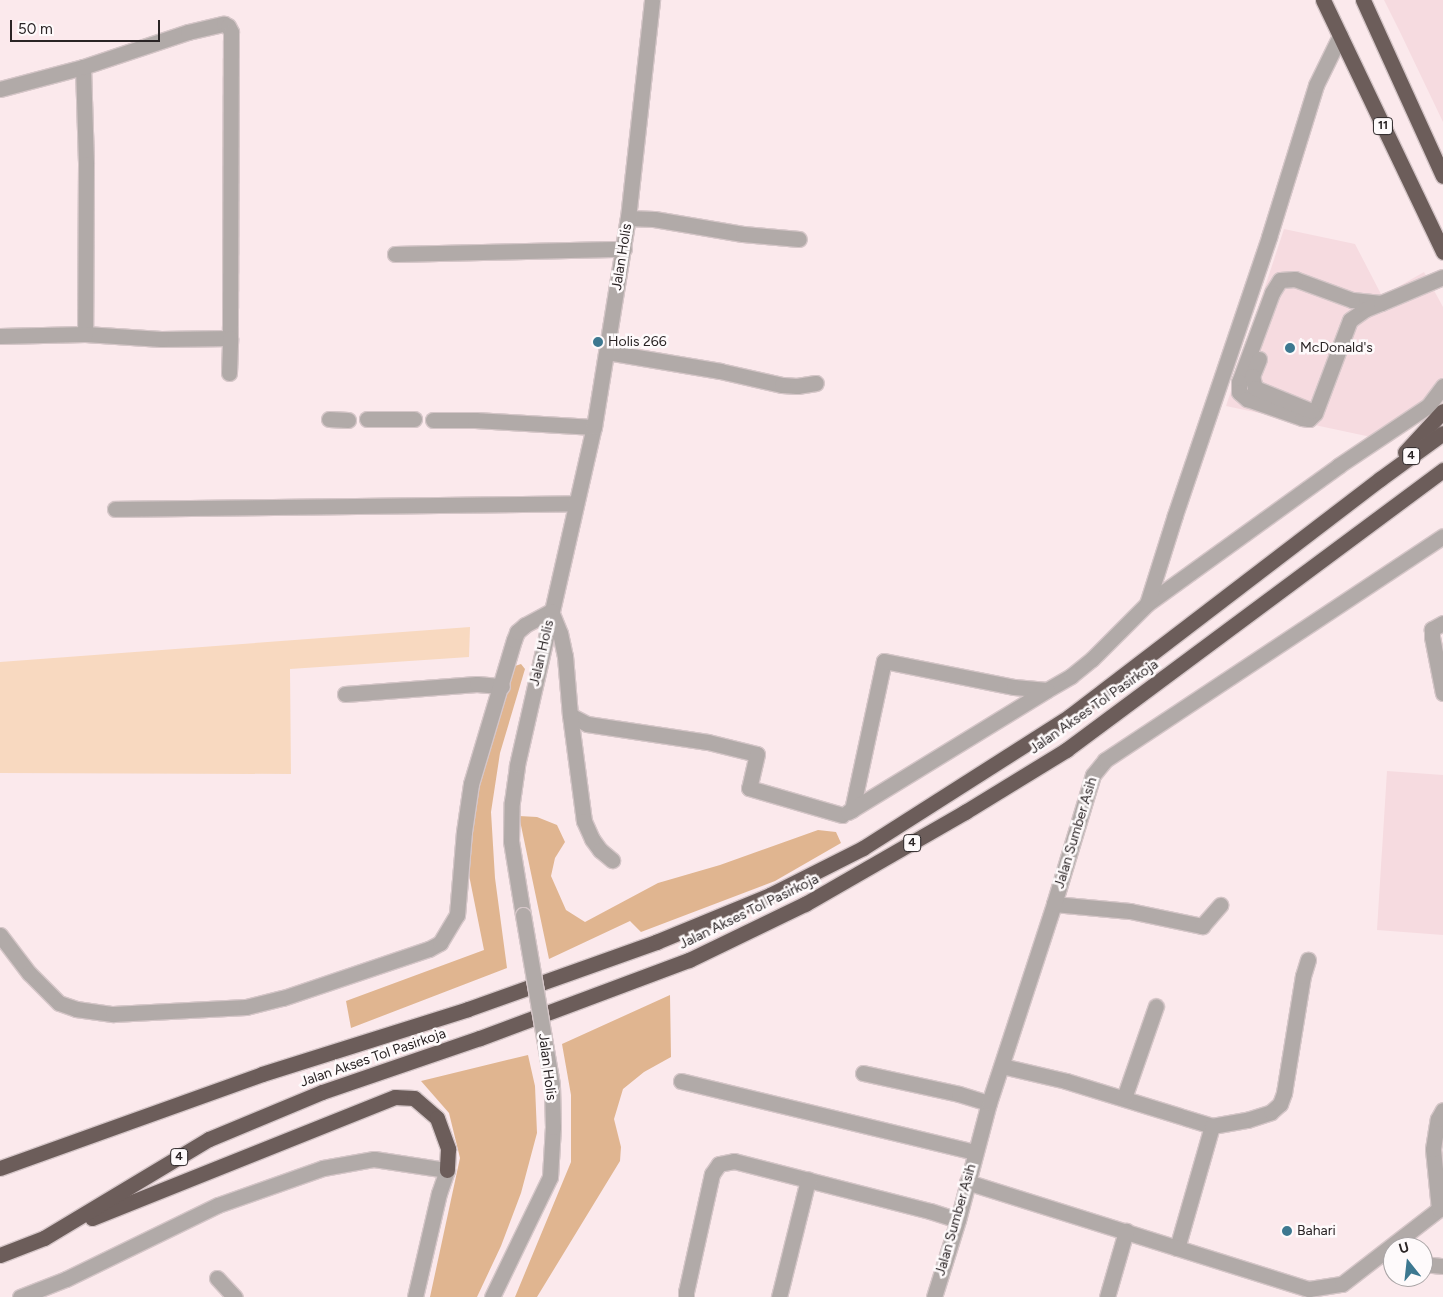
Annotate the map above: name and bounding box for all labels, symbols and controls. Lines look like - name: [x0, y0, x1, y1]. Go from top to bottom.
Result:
- scale bar: [12, 10, 162, 42]
- text: 50 m: [18, 20, 53, 38]
- road number: 11: [1372, 116, 1394, 136]
- street label: Jalan Holis: [608, 222, 636, 292]
- place label: Holis 266: [608, 334, 667, 350]
- marker: Holis 266: [592, 336, 604, 348]
- place label: McDonald's: [1300, 340, 1373, 356]
- marker: McDonald's: [1284, 342, 1296, 354]
- road number: 4: [1401, 446, 1421, 466]
- street label: Jalan Holis: [526, 618, 558, 688]
- street label: Jalan Akses Tol Pasirkoja: [1026, 656, 1162, 758]
- street label: Jalan Sumber Asih: [1051, 775, 1101, 891]
- road number: 4: [902, 834, 922, 852]
- street label: Jalan Akses Tol Pasirkoja: [677, 871, 821, 953]
- street label: Jalan Akses Tol Pasirkoja: [298, 1025, 448, 1091]
- street label: Jalan Holis: [535, 1033, 559, 1101]
- road number: 4: [169, 1148, 189, 1166]
- street label: Jalan Sumber Asih: [932, 1162, 980, 1278]
- place label: Bahari: [1297, 1223, 1336, 1239]
- marker: Bahari: [1281, 1225, 1293, 1237]
- north arrow: [1383, 1237, 1433, 1287]
- text: U: [1397, 1239, 1411, 1258]

